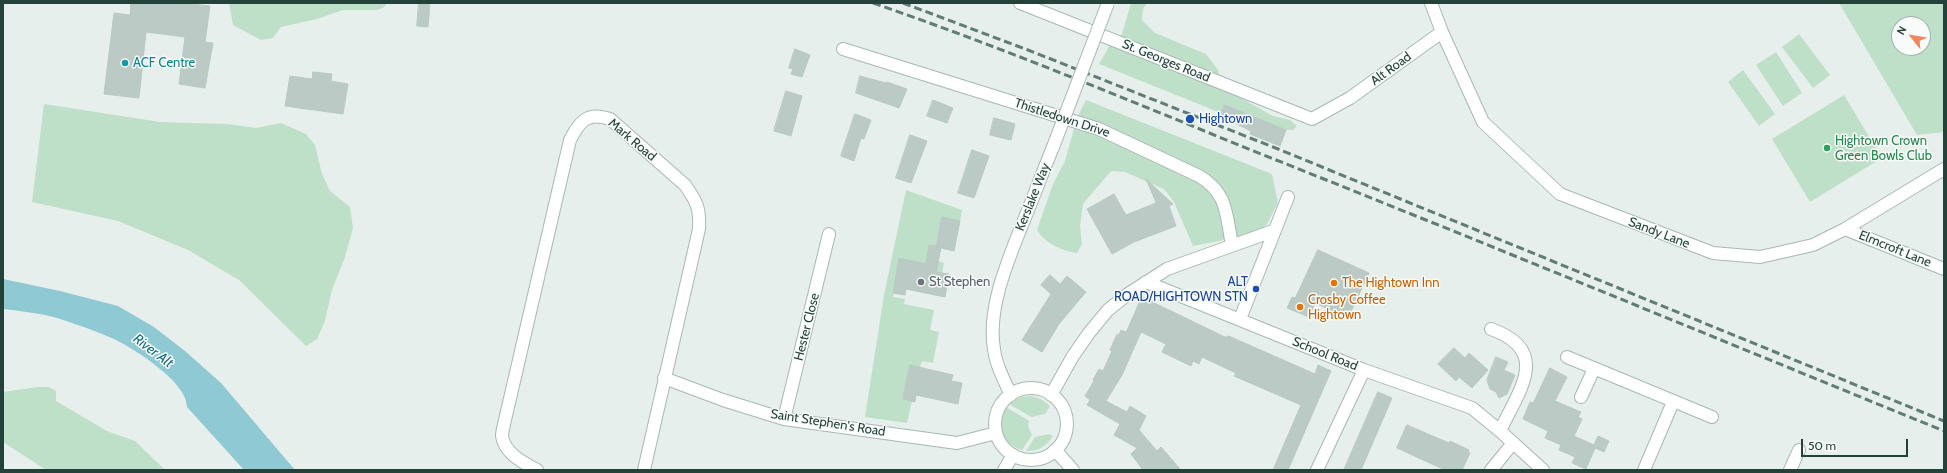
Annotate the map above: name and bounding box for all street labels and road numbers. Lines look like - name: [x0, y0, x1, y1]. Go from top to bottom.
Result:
- street label: St. Georges Road: [1120, 36, 1212, 86]
- street label: Alt Road: [1368, 49, 1414, 89]
- street label: Thistledown Drive: [1012, 95, 1112, 141]
- street label: Mark Road: [605, 115, 659, 165]
- street label: Kerslake Way: [1012, 161, 1054, 233]
- street label: Sandy Lane: [1626, 214, 1692, 252]
- street label: Elmcroft Lane: [1856, 227, 1934, 271]
- street label: Hester Close: [791, 292, 823, 362]
- street label: School Road: [1290, 334, 1360, 374]
- street label: Saint Stephen's Road: [769, 406, 887, 440]

